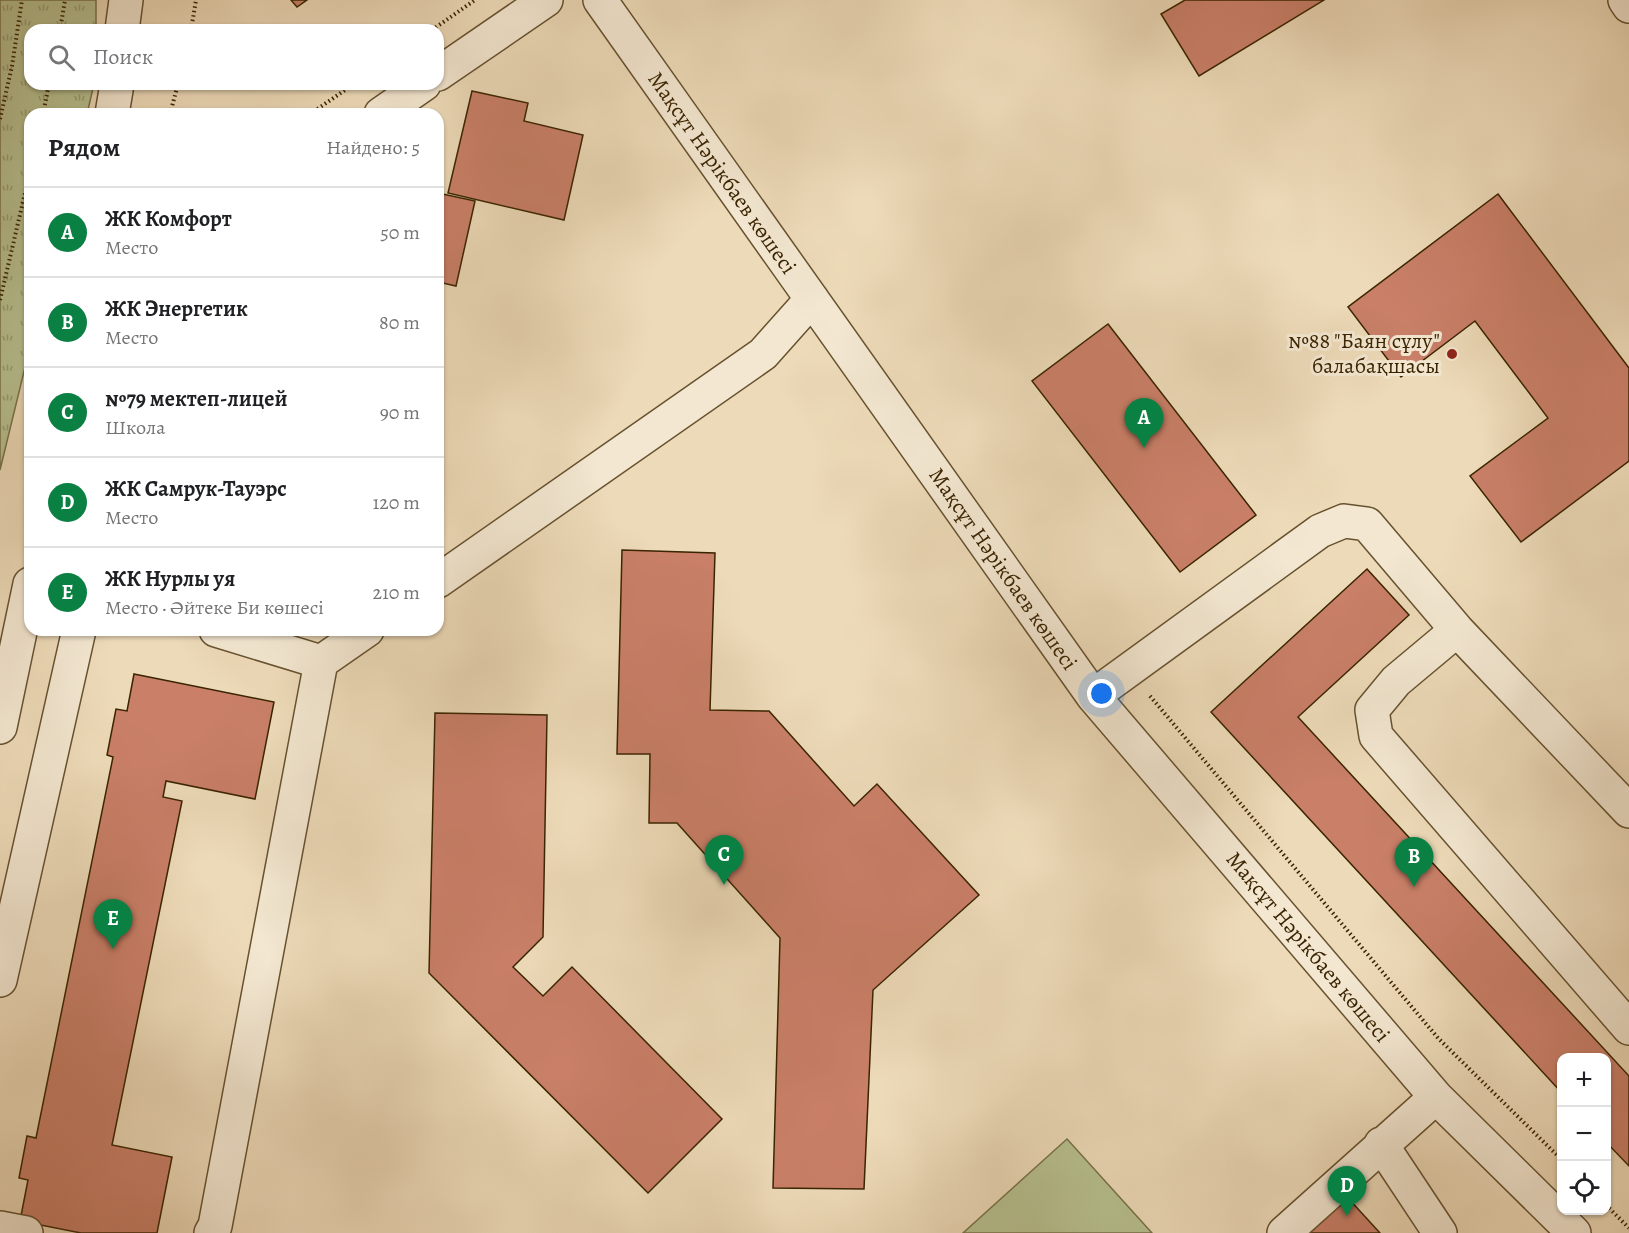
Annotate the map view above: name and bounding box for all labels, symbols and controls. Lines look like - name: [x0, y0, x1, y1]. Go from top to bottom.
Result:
- search box: [24, 24, 444, 90]
- icon: search: [45, 41, 78, 74]
- text: Поиск: [93, 42, 153, 72]
- street label: Мақсұт Нәрікбаев көшесі: [641, 66, 803, 280]
- text: Рядом: [48, 130, 120, 165]
- text: Найдено: 5: [326, 134, 420, 161]
- text: ЖК Комфорт: [105, 204, 232, 234]
- text: A: [61, 219, 74, 246]
- text: 50 m: [380, 219, 420, 246]
- text: Место: [105, 234, 158, 261]
- text: ЖК Энергетик: [105, 294, 248, 324]
- text: B: [61, 309, 74, 336]
- text: 80 m: [379, 309, 420, 336]
- text: Место: [105, 324, 158, 351]
- place label: №88 "Баян сұлу" балабақшасы: [1288, 326, 1440, 381]
- marker: №88 "Баян сұлу" балабақшасы: [1445, 347, 1459, 361]
- text: №79 мектеп-лицей: [105, 384, 288, 414]
- pin: A: [1124, 398, 1164, 448]
- text: C: [61, 399, 74, 426]
- text: 90 m: [380, 399, 420, 426]
- text: Школа: [105, 414, 165, 441]
- street label: Мақсұт Нәрікбаев көшесі: [922, 462, 1084, 676]
- text: ЖК Самрук-Тауэрс: [105, 474, 287, 504]
- text: D: [61, 489, 74, 516]
- text: 120 m: [372, 489, 420, 516]
- text: Место: [105, 504, 158, 531]
- text: ЖК Нурлы уя: [105, 564, 235, 594]
- text: E: [62, 579, 73, 606]
- text: 210 m: [372, 579, 420, 606]
- text: Место · Әйтеке Би көшесі: [105, 594, 324, 621]
- your location: [1087, 679, 1116, 708]
- pin: C: [704, 836, 744, 885]
- pin: B: [1394, 838, 1434, 887]
- street label: Мақсұт Нәрікбаев көшесі: [1219, 845, 1397, 1049]
- pin: E: [94, 900, 132, 949]
- map controls: [1557, 1053, 1611, 1215]
- button: +: [1557, 1053, 1611, 1107]
- button: −: [1557, 1107, 1611, 1161]
- button: locate: [1557, 1161, 1611, 1215]
- pin: D: [1328, 1166, 1366, 1216]

